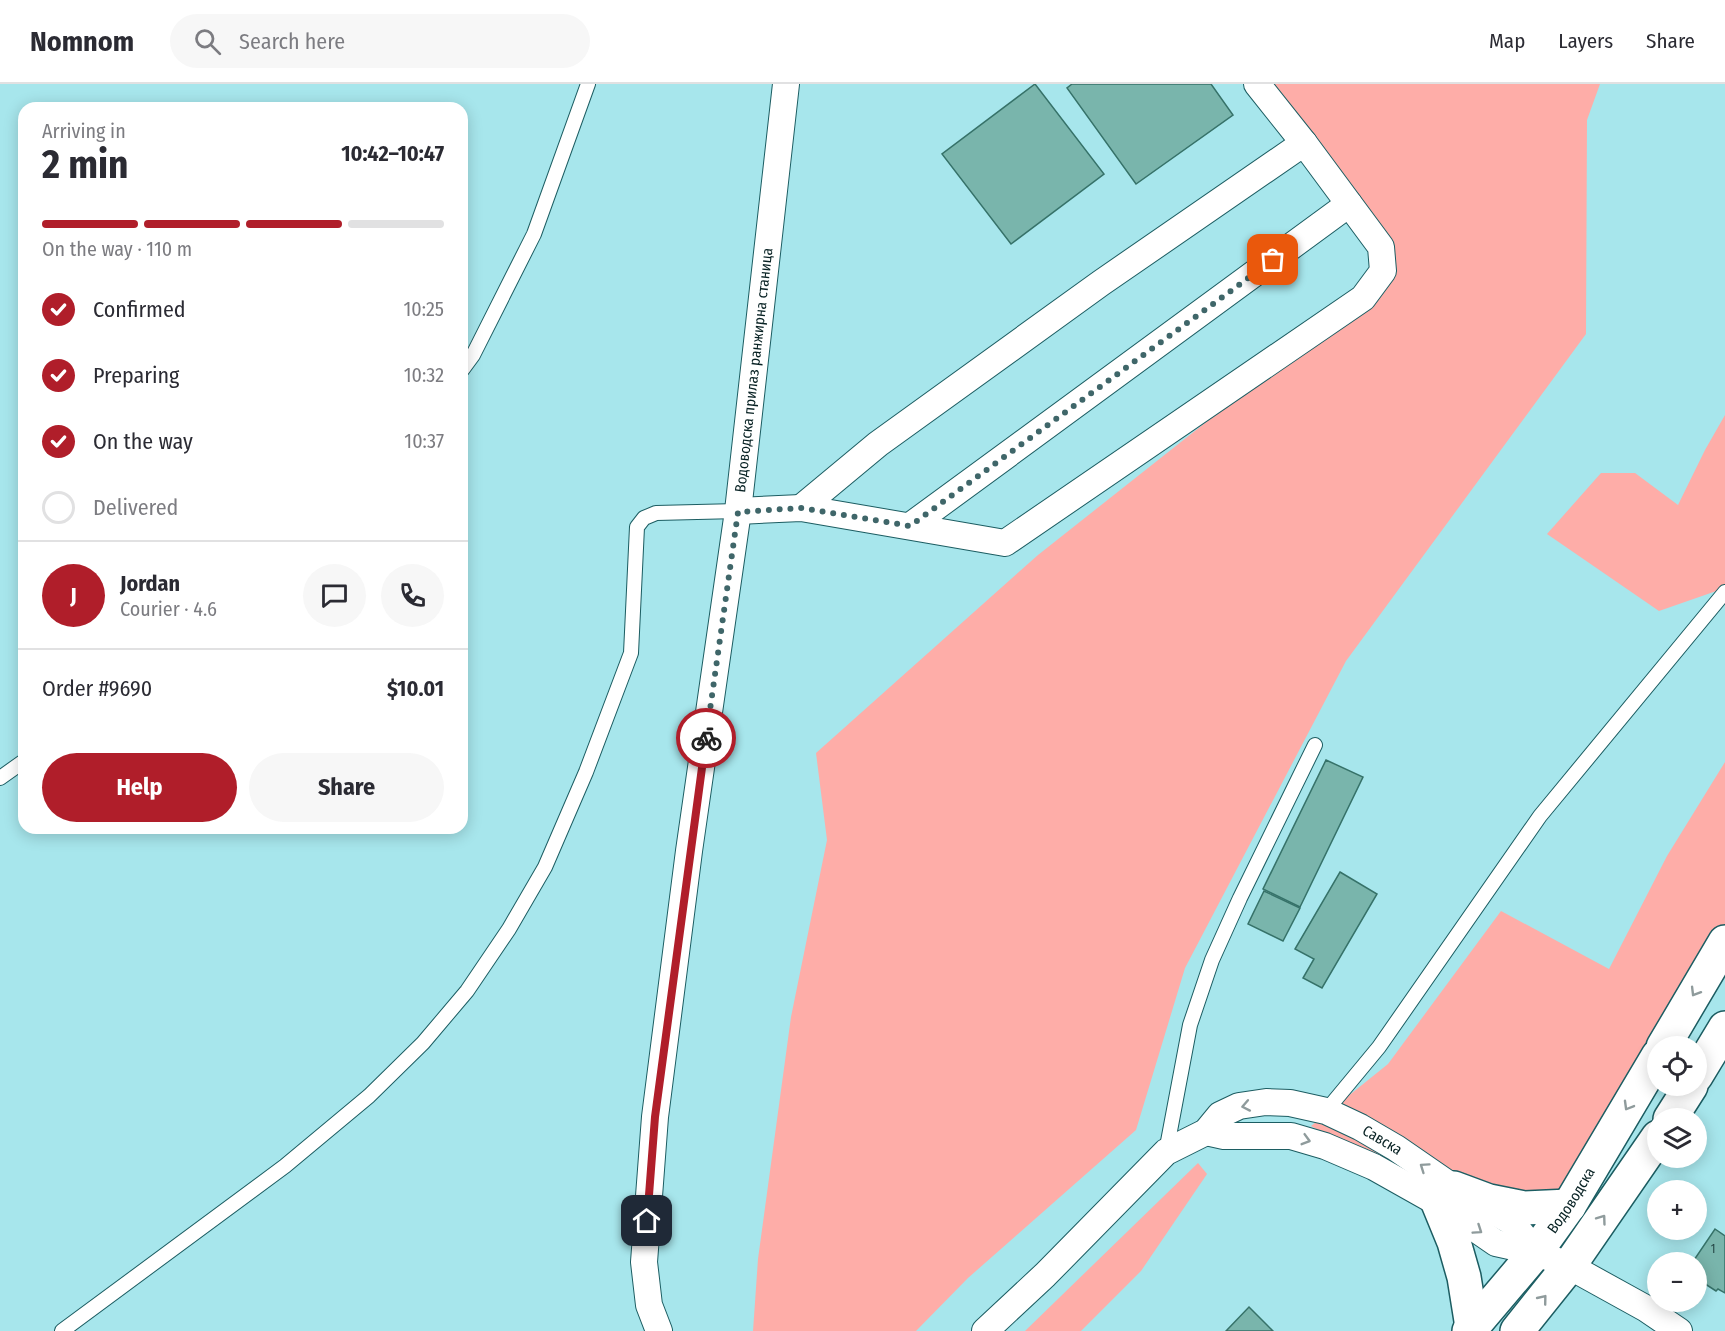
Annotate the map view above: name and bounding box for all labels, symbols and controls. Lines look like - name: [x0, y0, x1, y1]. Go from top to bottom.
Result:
- search box: [170, 14, 590, 68]
- text: Nomnom: [30, 25, 134, 58]
- icon: search: [191, 25, 224, 58]
- text: Search here: [239, 28, 345, 55]
- text: Map: [1489, 28, 1525, 54]
- text: Layers: [1558, 28, 1613, 54]
- text: Share: [1646, 28, 1695, 54]
- text: Arriving in: [42, 119, 126, 143]
- text: 10:42–10:47: [341, 140, 444, 167]
- text: 2 min: [42, 142, 128, 188]
- pin: [1247, 234, 1298, 285]
- text: On the way · 110 m: [42, 237, 192, 261]
- icon: bag: [1256, 243, 1289, 276]
- street label: Водоводска прилаз ранжирна станица: [731, 247, 777, 493]
- icon: check: [42, 293, 75, 326]
- text: Confirmed: [93, 296, 186, 323]
- text: 10:25: [404, 297, 444, 321]
- icon: check: [42, 359, 75, 392]
- text: Preparing: [93, 362, 179, 389]
- text: 10:32: [404, 363, 444, 387]
- icon: check: [42, 425, 75, 458]
- text: On the way: [93, 428, 193, 455]
- text: 10:37: [404, 429, 444, 453]
- text: Delivered: [93, 494, 178, 521]
- button: chat: [303, 564, 366, 627]
- button: phone: [381, 564, 444, 627]
- text: Jordan: [120, 570, 180, 597]
- text: J: [70, 582, 77, 609]
- text: Courier · 4.6: [120, 597, 217, 621]
- text: Order #9690: [42, 675, 152, 702]
- text: $10.01: [387, 675, 444, 702]
- courier: [676, 708, 736, 768]
- icon: bike: [690, 722, 723, 755]
- button: Help: [42, 753, 237, 822]
- button: Share: [249, 753, 444, 822]
- one-way arrow: [1690, 986, 1702, 996]
- map controls: [1647, 1036, 1707, 1312]
- button: locate: [1647, 1036, 1707, 1096]
- one-way arrow: [1241, 1099, 1251, 1112]
- one-way arrow: [1624, 1100, 1635, 1110]
- button: layers: [1647, 1108, 1707, 1168]
- street label: Савска: [1359, 1121, 1406, 1159]
- one-way arrow: [1300, 1133, 1310, 1145]
- one-way arrow: [1420, 1164, 1431, 1175]
- street label: Водоводска: [1543, 1164, 1599, 1237]
- button: +: [1647, 1180, 1707, 1240]
- pin: [621, 1195, 672, 1246]
- icon: home: [630, 1204, 663, 1237]
- one-way arrow: [1595, 1214, 1606, 1225]
- one-way arrow: [1471, 1223, 1482, 1234]
- house number: 1: [1711, 1242, 1715, 1256]
- button: −: [1647, 1252, 1707, 1312]
- one-way arrow: [1535, 1295, 1546, 1306]

